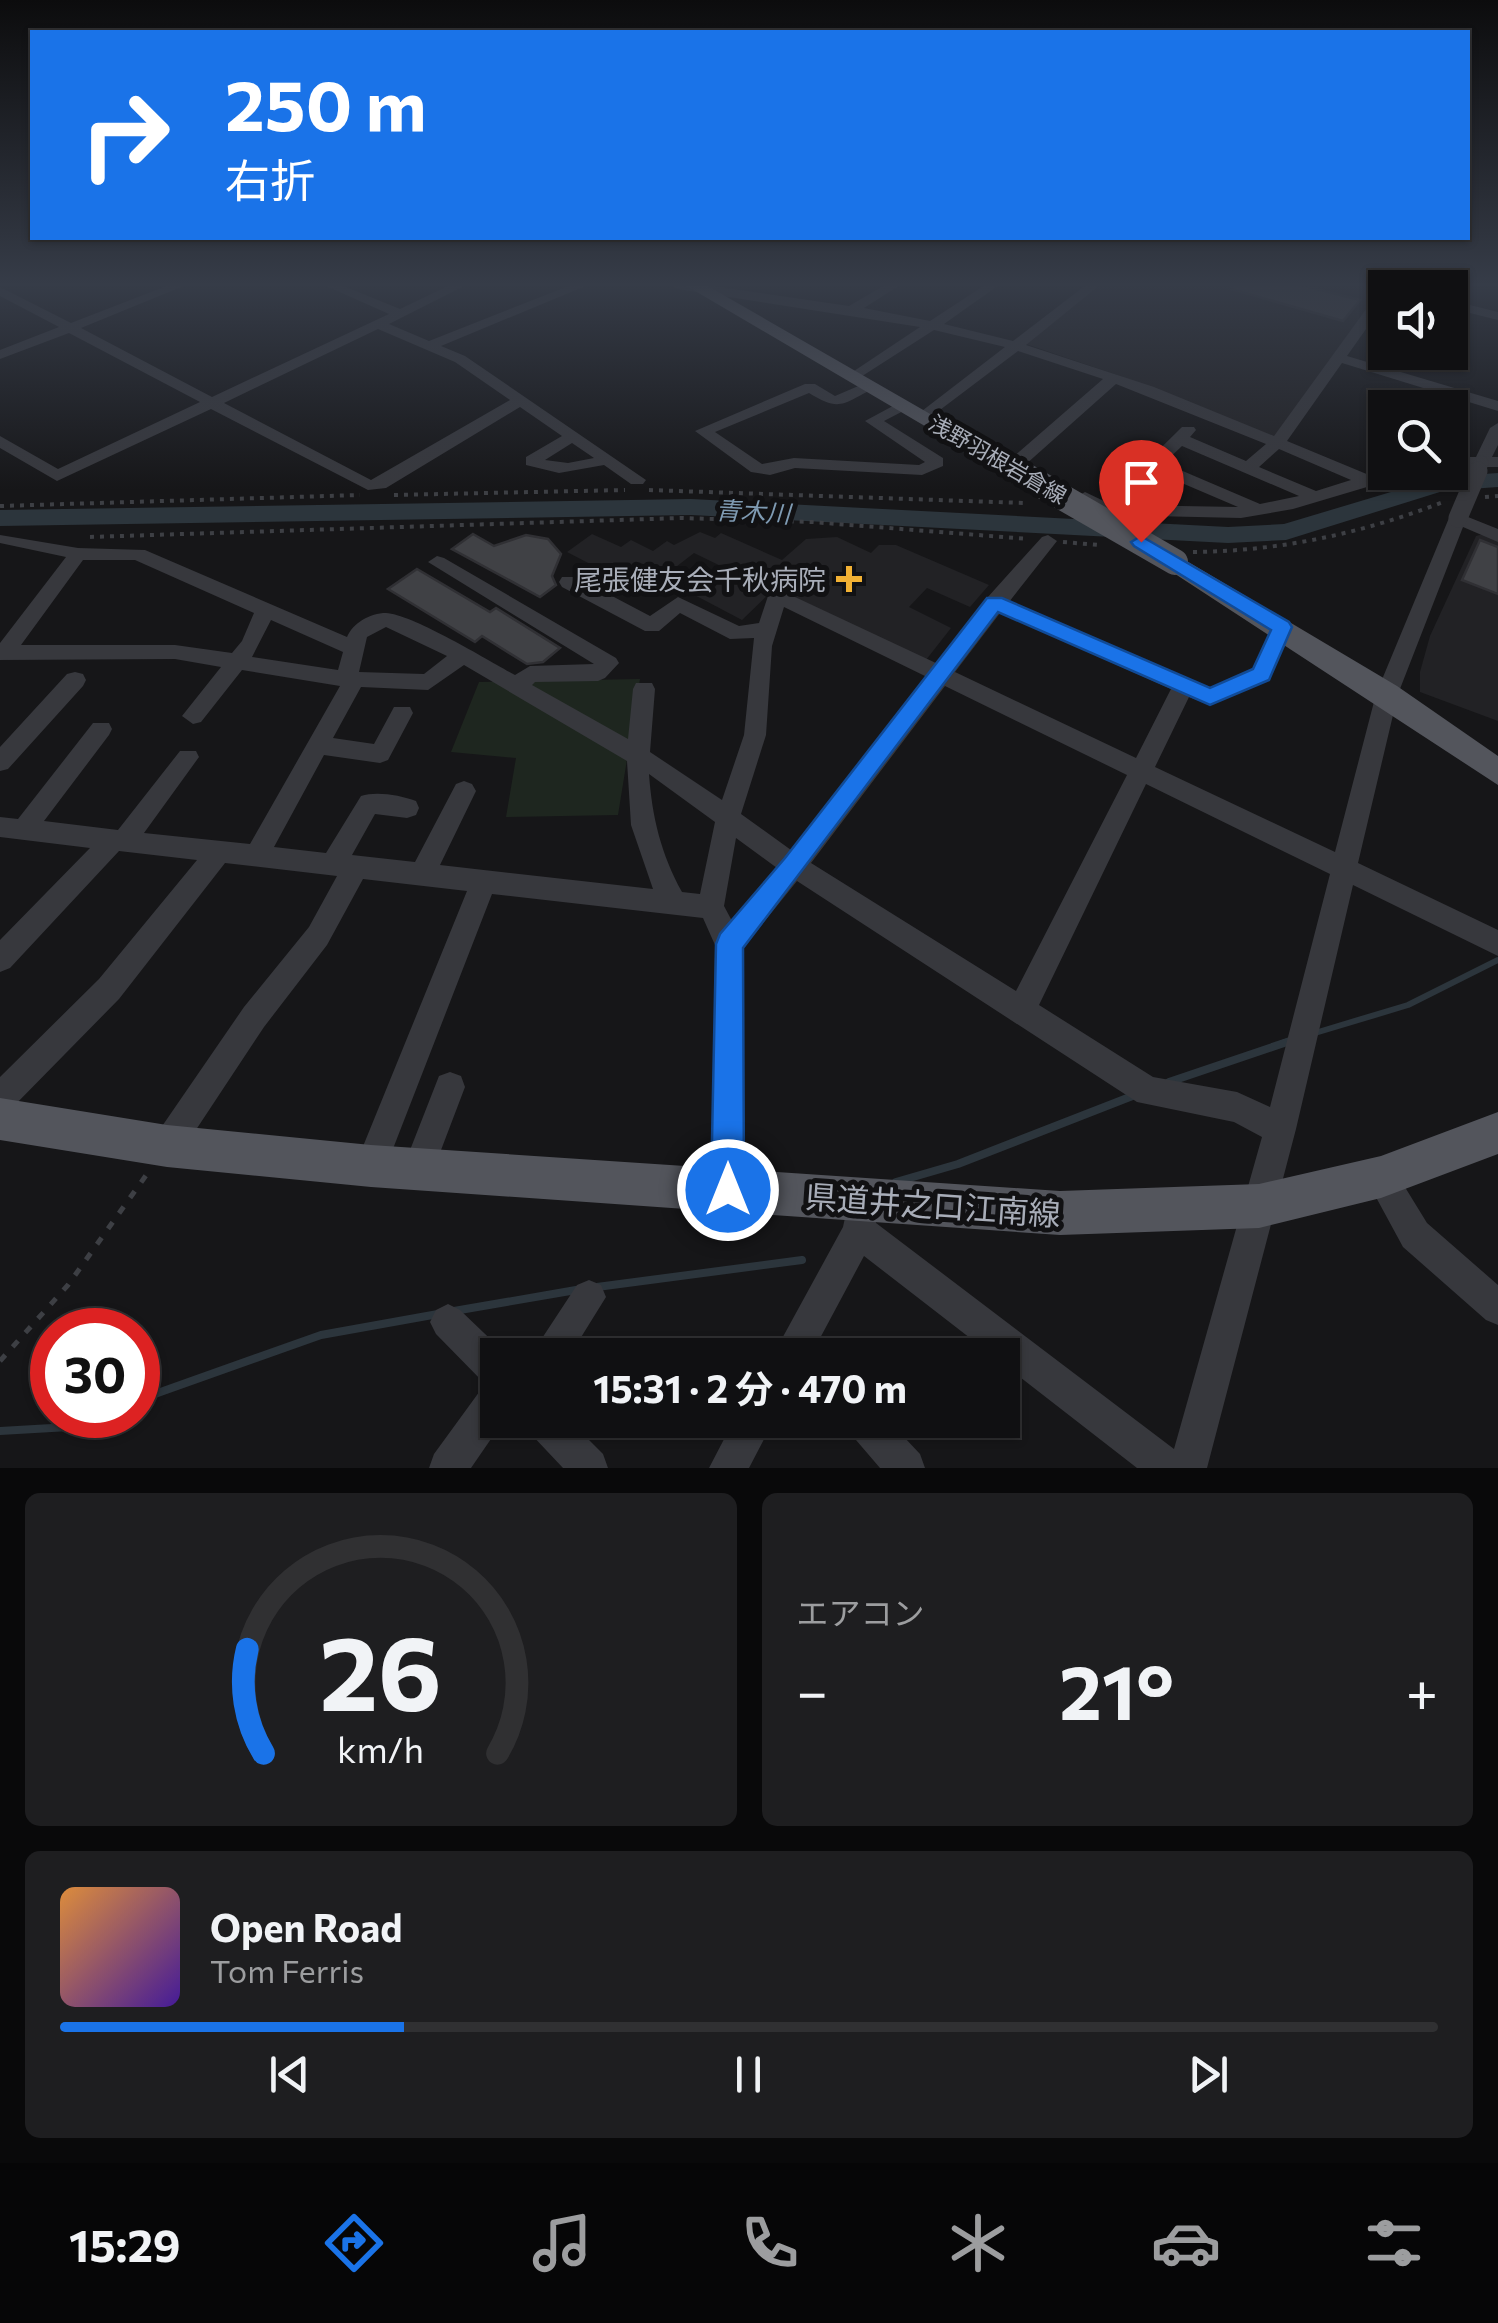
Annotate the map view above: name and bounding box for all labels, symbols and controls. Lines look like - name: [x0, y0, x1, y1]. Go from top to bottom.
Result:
- text: 250 m: [225, 60, 427, 145]
- icon: right: [60, 70, 190, 200]
- text: 右折: [225, 151, 315, 206]
- map controls: [1368, 270, 1468, 490]
- button: sound: [1368, 270, 1468, 370]
- button: search: [1368, 390, 1468, 490]
- street label: 浅野羽根岩倉線: [925, 409, 1071, 509]
- pin: [1099, 440, 1184, 543]
- icon: arrive: [1114, 455, 1169, 510]
- water label: 青木川: [715, 494, 794, 528]
- place label: 尾張健友会千秋病院: [574, 562, 826, 596]
- marker: 尾張健友会千秋病院: [836, 566, 862, 592]
- position arrow: [676, 1138, 780, 1242]
- street label: 県道井之口江南線: [804, 1175, 1062, 1233]
- speed limit sign: 30: [30, 1308, 160, 1438]
- text: 15:31 · 2 分 · 470 m: [593, 1364, 907, 1411]
- text: エアコン: [797, 1592, 925, 1632]
- text: 26: [319, 1605, 442, 1732]
- text: 21°: [1059, 1644, 1174, 1735]
- text: −: [797, 1656, 828, 1723]
- text: +: [1406, 1656, 1438, 1723]
- text: km/h: [337, 1727, 424, 1770]
- text: Open Road: [210, 1903, 403, 1950]
- text: Tom Ferris: [210, 1950, 364, 1990]
- icon: previous: [262, 2047, 317, 2102]
- icon: pause: [721, 2047, 776, 2102]
- icon: next: [1181, 2047, 1236, 2102]
- icon: directions: [319, 2208, 389, 2278]
- icon: music: [527, 2208, 597, 2278]
- icon: phone: [735, 2208, 805, 2278]
- icon: climate: [943, 2208, 1013, 2278]
- icon: car: [1151, 2208, 1221, 2278]
- icon: filters: [1359, 2208, 1429, 2278]
- text: 15:29: [69, 2216, 181, 2271]

